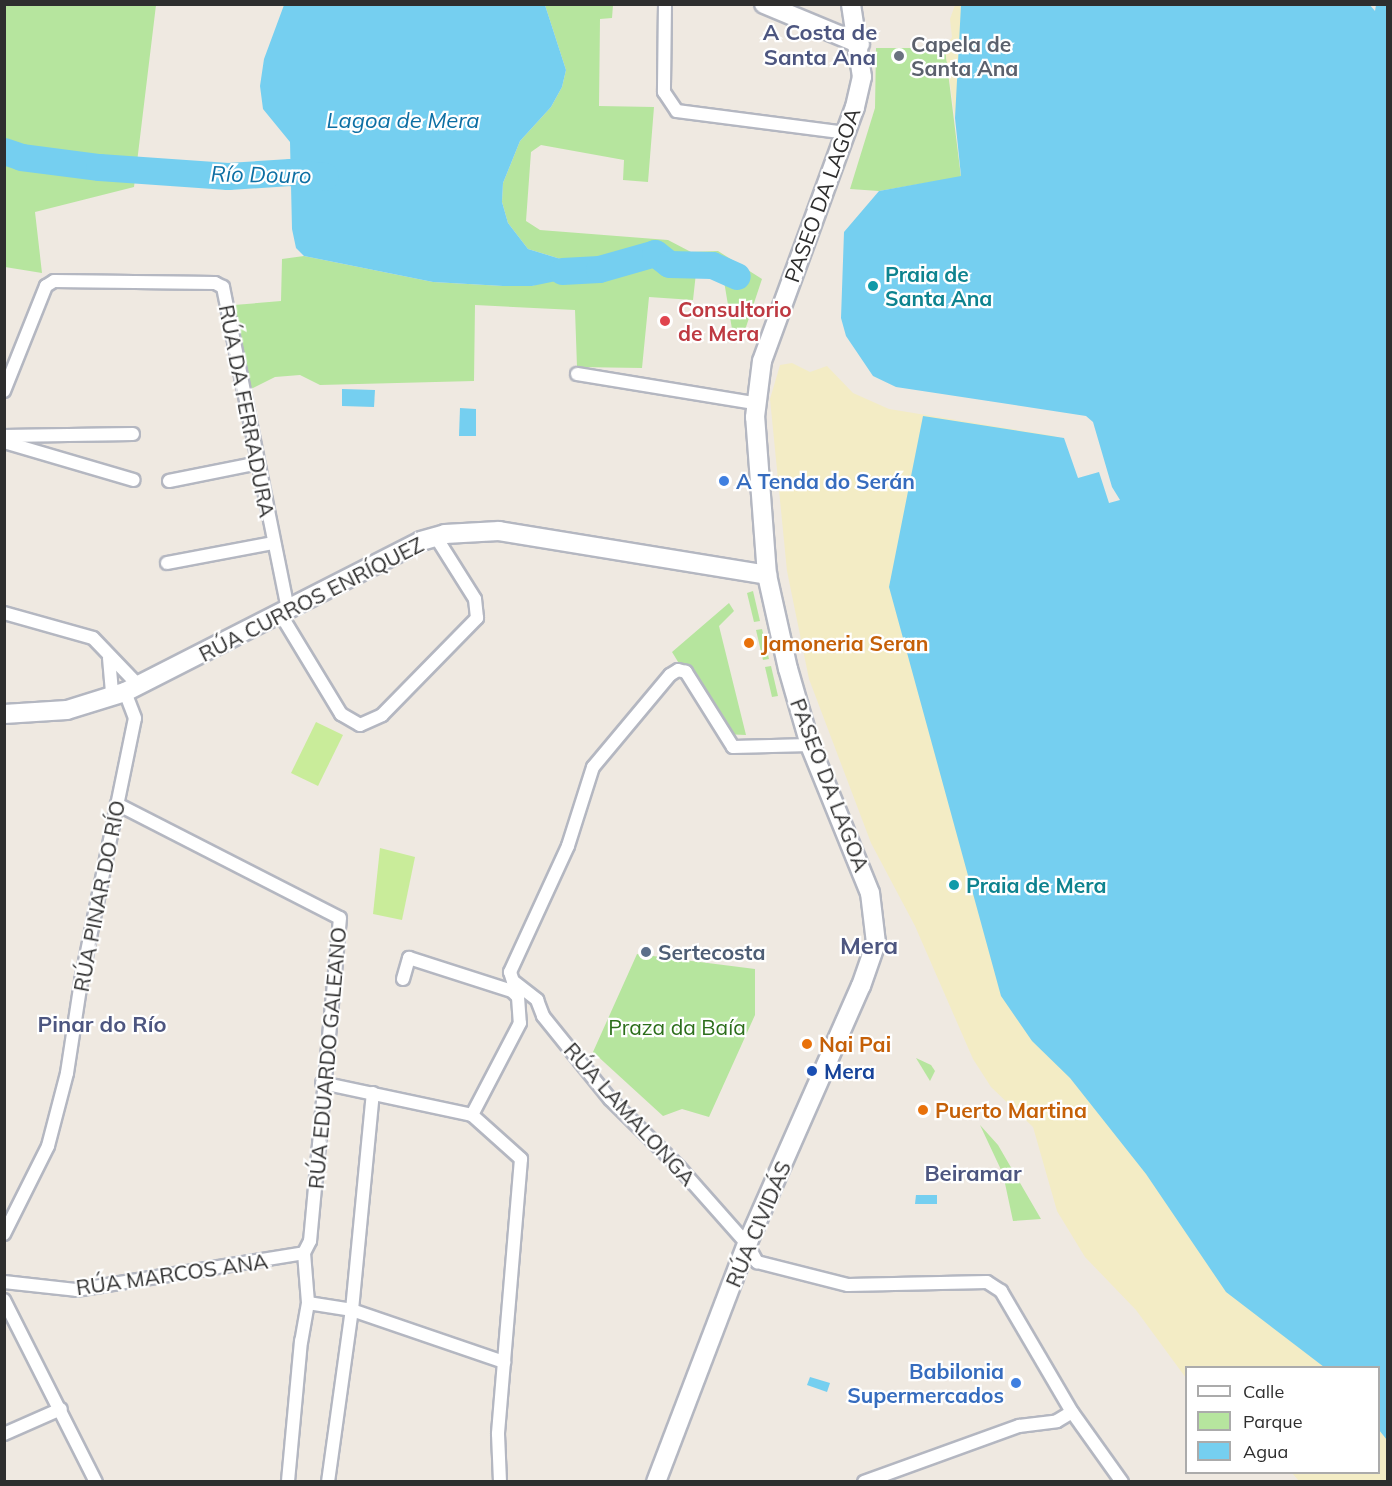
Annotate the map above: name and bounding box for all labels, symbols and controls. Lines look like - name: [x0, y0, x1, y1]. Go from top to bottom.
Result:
- district label: A Costa de Santa Ana: [763, 19, 877, 70]
- place label: Capela de Santa Ana: [911, 31, 1018, 81]
- marker: Capela de Santa Ana: [892, 49, 906, 63]
- street label: PASEO DA LAGOA: [779, 104, 865, 286]
- water label: Lagoa de Mera: [327, 108, 479, 134]
- water label: Río Douro: [210, 161, 312, 189]
- place label: Praia de Santa Ana: [885, 261, 992, 311]
- marker: Praia de Santa Ana: [866, 279, 880, 293]
- place label: Consultorio de Mera: [678, 296, 792, 346]
- street label: RÚA DA FERRADURA: [214, 302, 280, 520]
- marker: Consultorio de Mera: [656, 312, 674, 330]
- place label: A Tenda do Serán: [736, 468, 915, 494]
- marker: A Tenda do Serán: [717, 474, 731, 488]
- street label: RÚA CURROS ENRÍQUEZ: [195, 531, 427, 667]
- place label: Jamoneria Seran: [761, 630, 928, 656]
- marker: Jamoneria Seran: [742, 636, 756, 650]
- street label: PASEO DA LAGOA: [785, 695, 875, 875]
- street label: RÚA PINAR DO RÍO: [68, 798, 130, 994]
- place label: Praia de Mera: [966, 872, 1106, 898]
- marker: Praia de Mera: [947, 878, 961, 892]
- street label: RÚA EDUARDO GALEANO: [303, 926, 351, 1190]
- district label: Mera: [840, 932, 898, 960]
- place label: Sertecosta: [658, 939, 765, 965]
- marker: Sertecosta: [639, 945, 653, 959]
- district label: Pinar do Río: [38, 1012, 166, 1038]
- park label: Praza da Baía: [608, 1014, 746, 1040]
- place label: Nai Pai: [819, 1031, 891, 1057]
- street label: RÚA LAMALONGA: [559, 1037, 701, 1191]
- marker: Nai Pai: [800, 1037, 814, 1051]
- place label: Mera: [824, 1058, 875, 1084]
- marker: Mera: [805, 1064, 819, 1078]
- place label: Puerto Martina: [935, 1097, 1087, 1123]
- marker: Puerto Martina: [916, 1103, 930, 1117]
- street label: RÚA CIVIDÁS: [720, 1157, 796, 1291]
- district label: Beiramar: [924, 1161, 1022, 1187]
- street label: RÚA MARCOS ANA: [74, 1248, 270, 1300]
- place label: Babilonia Supermercados: [847, 1358, 1004, 1408]
- legend: [1185, 1366, 1380, 1474]
- marker: Babilonia Supermercados: [1009, 1376, 1023, 1390]
- text: Calle: [1243, 1380, 1284, 1403]
- text: Parque: [1243, 1410, 1302, 1433]
- text: Agua: [1243, 1440, 1288, 1463]

